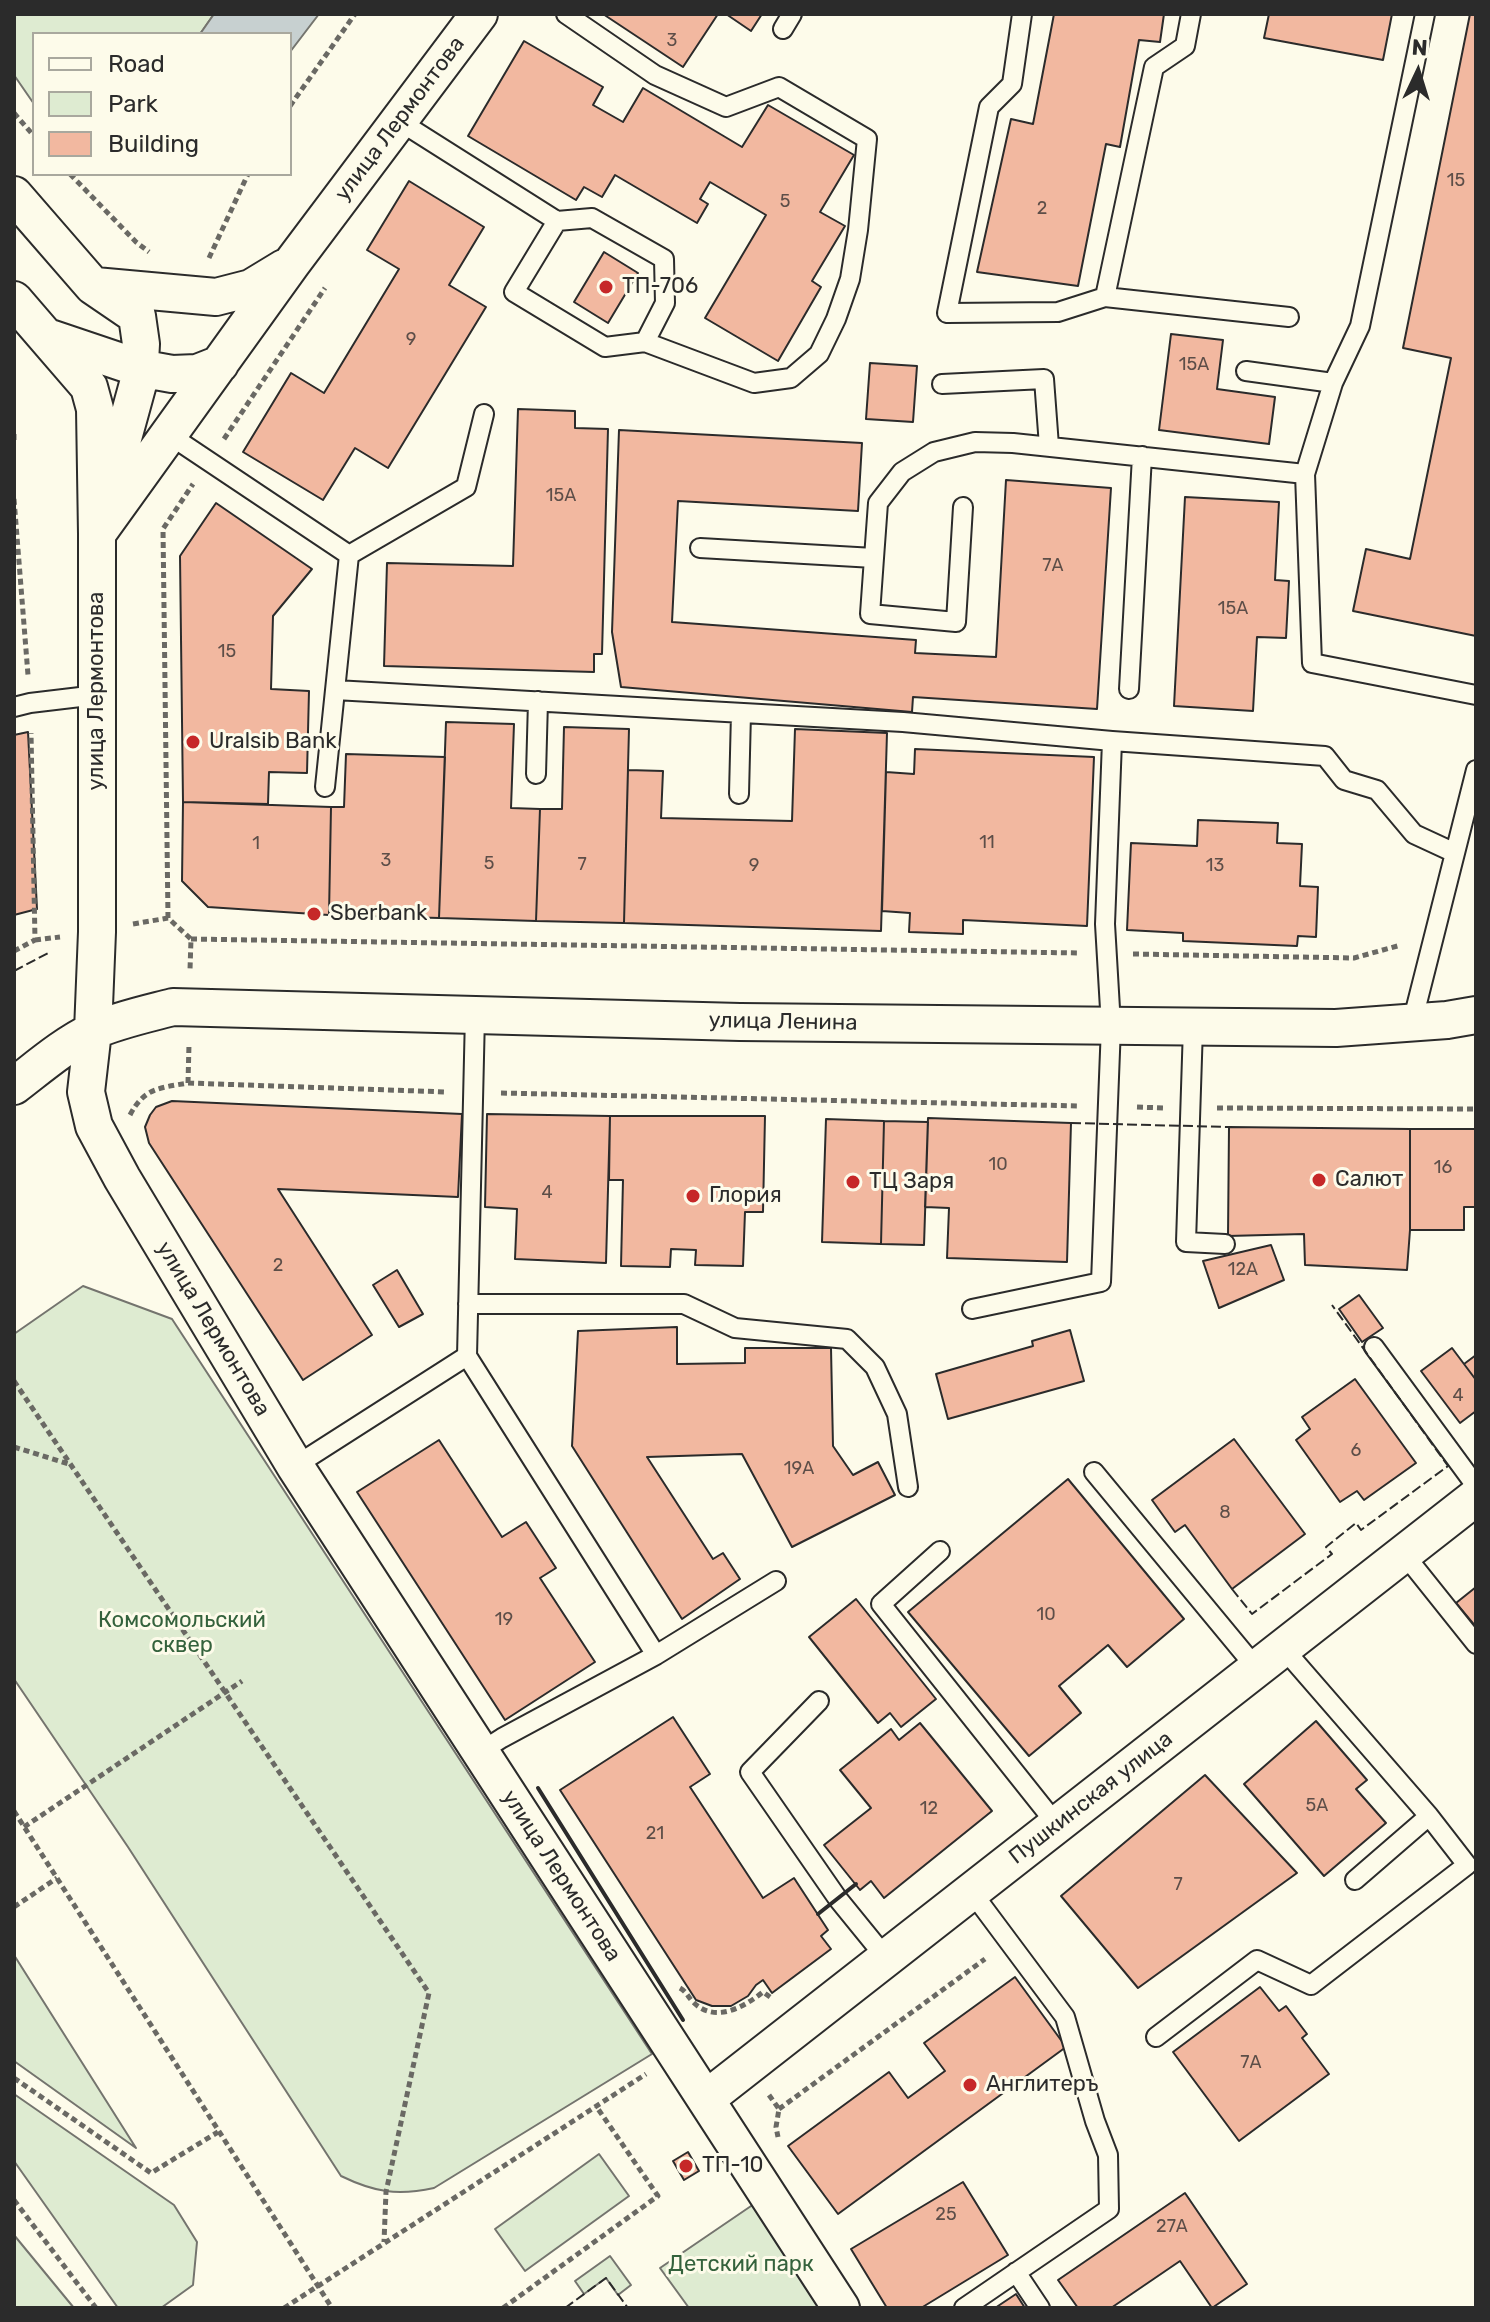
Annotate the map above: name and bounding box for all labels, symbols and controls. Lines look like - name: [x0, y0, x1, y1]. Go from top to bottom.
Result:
- house number: 3: [667, 30, 677, 52]
- legend: [32, 32, 292, 176]
- street label: улица Лермонтова: [330, 32, 470, 206]
- north arrow: [1378, 32, 1458, 112]
- text: N: [1411, 34, 1429, 62]
- text: Road: [108, 50, 165, 78]
- text: Park: [108, 90, 158, 118]
- text: Building: [108, 130, 199, 158]
- house number: 15: [1447, 170, 1465, 192]
- house number: 5: [780, 191, 790, 213]
- house number: 2: [1037, 198, 1047, 220]
- place label: ТП-706: [622, 274, 698, 300]
- marker: ТП-706: [597, 278, 615, 296]
- house number: 9: [406, 329, 416, 351]
- house number: 15А: [1179, 354, 1209, 376]
- house number: 15А: [546, 485, 576, 507]
- house number: 7А: [1042, 555, 1064, 577]
- street label: улица Лермонтова: [84, 591, 110, 791]
- house number: 15А: [1218, 598, 1248, 620]
- house number: 15: [218, 641, 236, 663]
- place label: Uralsib Bank: [209, 729, 337, 755]
- marker: Uralsib Bank: [184, 733, 202, 751]
- house number: 11: [979, 832, 995, 854]
- house number: 1: [252, 833, 260, 855]
- house number: 3: [381, 850, 391, 872]
- house number: 5: [484, 853, 494, 875]
- house number: 7: [577, 854, 587, 876]
- house number: 9: [749, 855, 759, 877]
- house number: 13: [1206, 855, 1224, 877]
- place label: Sberbank: [330, 901, 427, 927]
- marker: Sberbank: [305, 905, 323, 923]
- street label: улица Ленина: [708, 1008, 858, 1036]
- house number: 10: [988, 1154, 1008, 1176]
- house number: 16: [1434, 1157, 1452, 1179]
- place label: Салют: [1335, 1167, 1403, 1193]
- place label: ТЦ Заря: [869, 1169, 954, 1195]
- marker: Салют: [1310, 1171, 1328, 1189]
- marker: ТЦ Заря: [844, 1173, 862, 1191]
- house number: 4: [541, 1182, 553, 1204]
- place label: Глория: [709, 1183, 782, 1209]
- marker: Глория: [684, 1187, 702, 1205]
- street label: улица Лермонтова: [150, 1237, 276, 1421]
- house number: 2: [273, 1255, 283, 1277]
- house number: 12А: [1228, 1259, 1258, 1281]
- house number: 4: [1452, 1385, 1464, 1407]
- house number: 6: [1351, 1440, 1361, 1462]
- house number: 19А: [784, 1458, 814, 1480]
- house number: 8: [1219, 1502, 1231, 1524]
- house number: 10: [1036, 1604, 1056, 1626]
- park label: Комсомольский сквер: [98, 1608, 266, 1660]
- house number: 19: [495, 1609, 513, 1631]
- street label: Пушкинская улица: [1004, 1726, 1178, 1870]
- street label: улица Лермонтова: [496, 1785, 626, 1967]
- house number: 5А: [1306, 1795, 1328, 1817]
- house number: 12: [920, 1798, 938, 1820]
- house number: 21: [646, 1823, 664, 1845]
- house number: 7: [1173, 1874, 1183, 1896]
- house number: 7А: [1240, 2052, 1262, 2074]
- place label: Англитеръ: [986, 2072, 1098, 2098]
- marker: Англитеръ: [961, 2076, 979, 2094]
- place label: ТП-10: [702, 2153, 764, 2179]
- marker: ТП-10: [677, 2157, 695, 2175]
- house number: 25: [935, 2204, 957, 2226]
- house number: 27А: [1156, 2216, 1188, 2238]
- park label: Детский парк: [668, 2252, 814, 2278]

